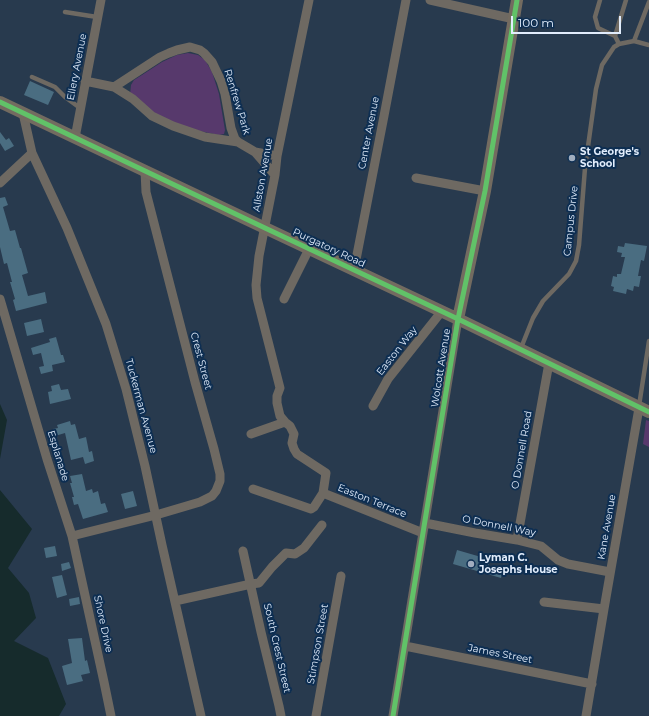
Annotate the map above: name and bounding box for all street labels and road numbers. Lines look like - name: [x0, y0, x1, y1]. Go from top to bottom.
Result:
- street label: Ellery Avenue: [65, 33, 89, 101]
- street label: Renfrew Park: [221, 68, 253, 136]
- street label: Center Avenue: [356, 96, 382, 170]
- street label: Allston Avenue: [251, 137, 275, 213]
- street label: Campus Drive: [561, 185, 581, 257]
- street label: Purgatory Road: [291, 226, 367, 270]
- street label: Easton Way: [374, 324, 420, 378]
- street label: Wolcott Avenue: [429, 328, 453, 408]
- street label: Crest Street: [188, 331, 214, 391]
- street label: Tuckerman Avenue: [123, 357, 159, 455]
- street label: O Donnell Road: [509, 410, 535, 490]
- street label: Esplanade: [45, 429, 71, 483]
- street label: Easton Terrace: [336, 482, 408, 520]
- street label: Kane Avenue: [595, 493, 619, 561]
- street label: O Donnell Way: [461, 513, 537, 539]
- street label: Shore Drive: [91, 594, 115, 654]
- street label: South Crest Street: [261, 602, 293, 694]
- street label: Stimpson Street: [305, 603, 331, 685]
- street label: James Street: [467, 642, 533, 666]

